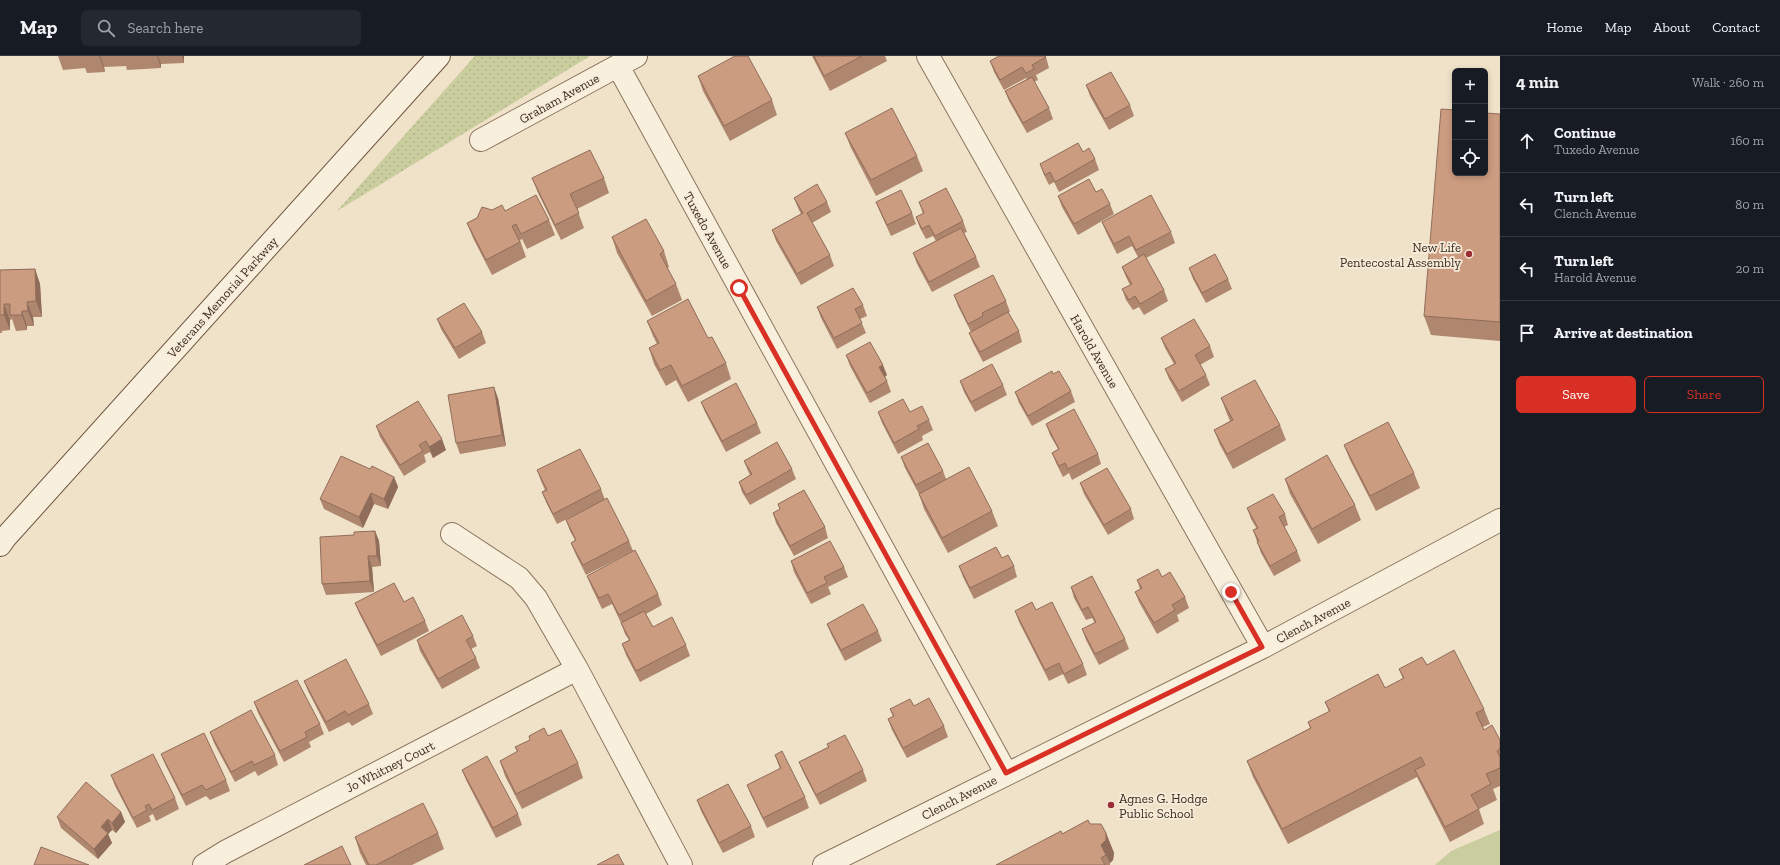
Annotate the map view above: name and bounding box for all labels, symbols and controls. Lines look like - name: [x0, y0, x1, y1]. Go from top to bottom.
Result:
- search box: [81, 10, 361, 46]
- text: Map: [20, 16, 57, 39]
- icon: search: [95, 17, 117, 39]
- text: Search here: [127, 19, 203, 37]
- text: Home: [1547, 19, 1583, 36]
- text: Map: [1605, 19, 1631, 36]
- text: About: [1653, 19, 1690, 36]
- text: Contact: [1712, 19, 1760, 36]
- map controls: [1452, 68, 1488, 176]
- button: +: [1452, 68, 1488, 104]
- street label: Graham Avenue: [517, 70, 602, 127]
- text: 4 min: [1516, 72, 1559, 92]
- text: Walk · 260 m: [1692, 75, 1764, 90]
- button: −: [1452, 104, 1488, 140]
- text: Continue: [1554, 124, 1616, 142]
- icon: ahead: [1516, 130, 1538, 152]
- text: 160 m: [1730, 133, 1764, 148]
- button: locate: [1452, 140, 1488, 176]
- text: Tuxedo Avenue: [1554, 142, 1639, 157]
- text: Turn left: [1554, 188, 1614, 206]
- street label: Tuxedo Avenue: [680, 189, 735, 271]
- icon: left: [1516, 194, 1538, 216]
- text: 80 m: [1735, 197, 1764, 212]
- text: Clench Avenue: [1554, 206, 1636, 221]
- street label: Veterans Memorial Parkway: [163, 233, 281, 362]
- place label: New Life Pentecostal Assembly: [1340, 240, 1461, 270]
- marker: New Life Pentecostal Assembly: [1464, 249, 1474, 259]
- text: Turn left: [1554, 252, 1614, 270]
- icon: left: [1516, 258, 1538, 280]
- text: 20 m: [1736, 261, 1764, 276]
- text: Harold Avenue: [1554, 270, 1636, 285]
- route start: [730, 279, 748, 297]
- street label: Harold Avenue: [1067, 312, 1122, 391]
- icon: arrive: [1516, 322, 1538, 344]
- text: Arrive at destination: [1554, 324, 1693, 342]
- button: Save: [1516, 376, 1636, 413]
- button: Share: [1644, 376, 1764, 413]
- route end: [1222, 583, 1240, 601]
- street label: Clench Avenue: [1273, 594, 1353, 646]
- street label: Jo Whitney Court: [343, 737, 437, 795]
- street label: Clench Avenue: [919, 772, 999, 823]
- place label: Agnes G. Hodge Public School: [1119, 791, 1208, 821]
- marker: Agnes G. Hodge Public School: [1106, 800, 1116, 810]

